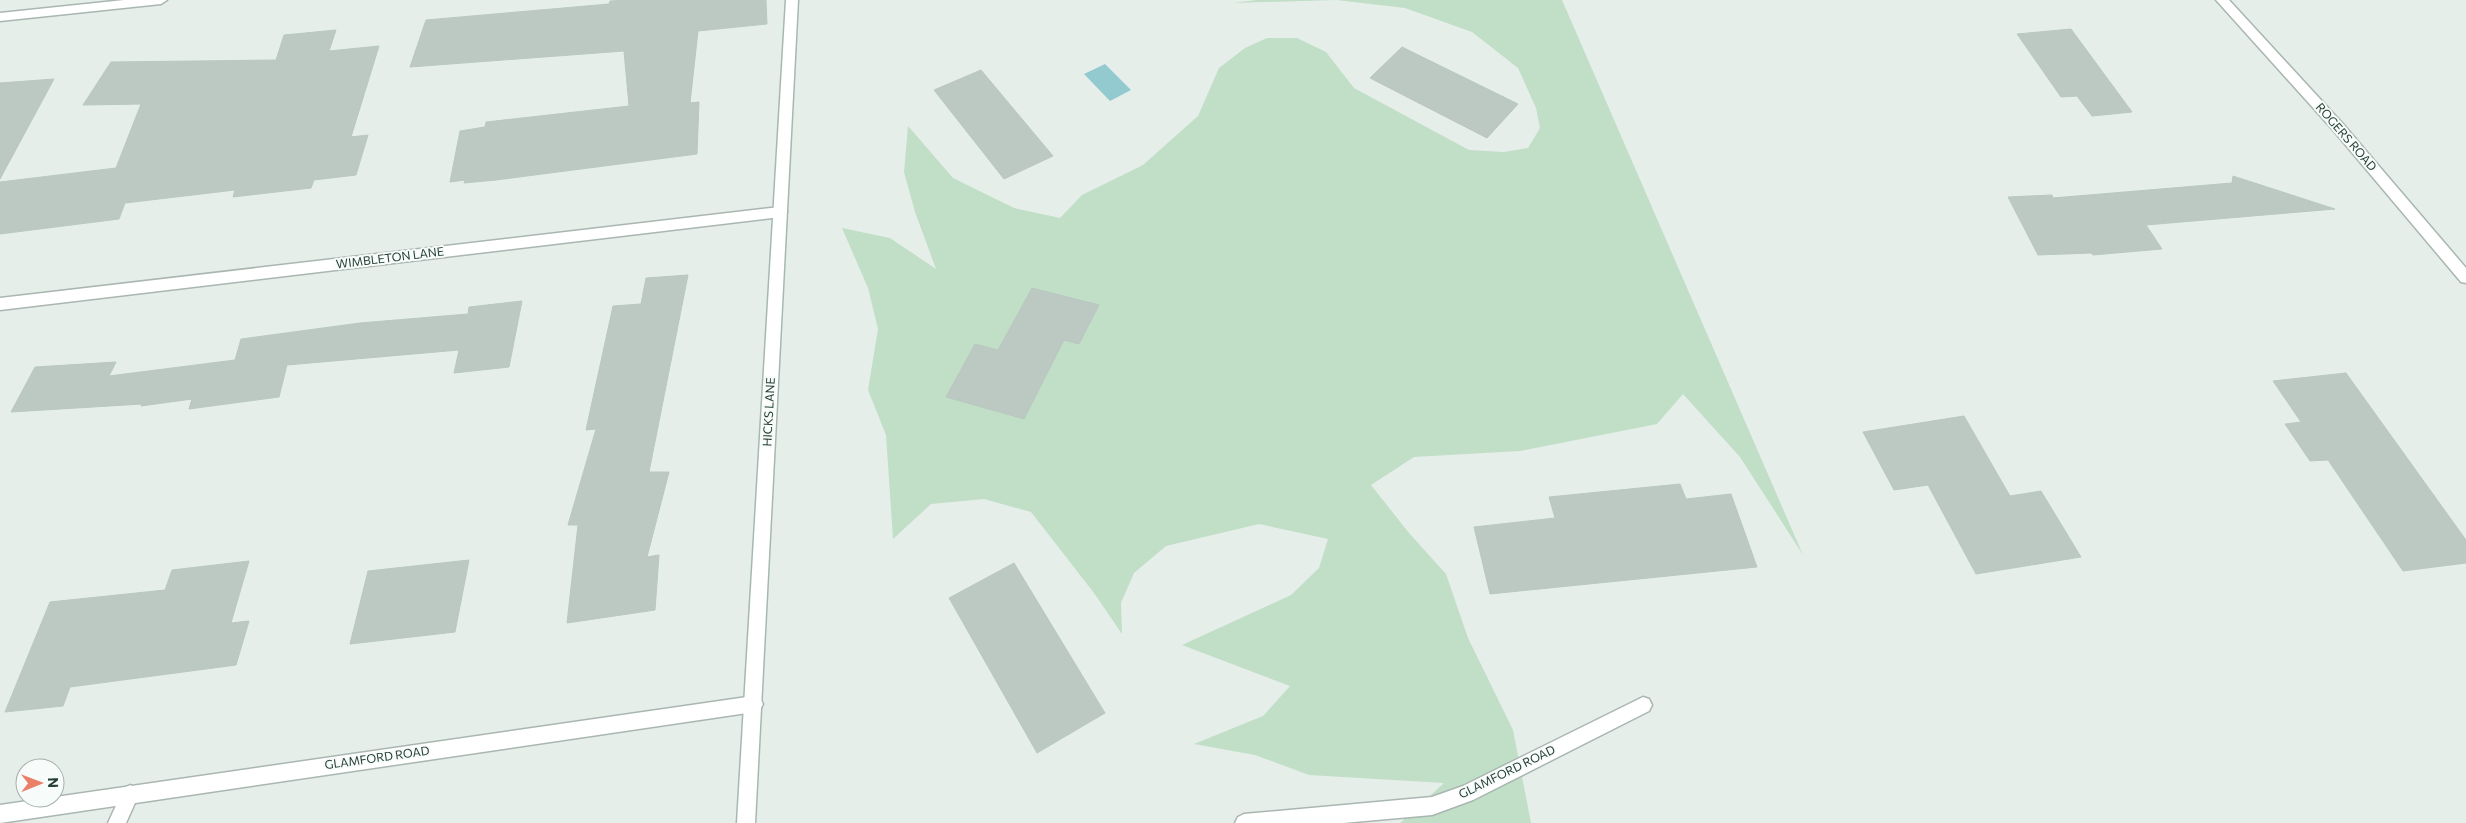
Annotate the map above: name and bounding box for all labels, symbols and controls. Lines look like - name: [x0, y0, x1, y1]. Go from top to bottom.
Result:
- street label: ROGERS ROAD: [2313, 100, 2380, 173]
- street label: WIMBLETON LANE: [335, 243, 445, 271]
- street label: HICKS LANE: [759, 377, 777, 447]
- street label: GLAMFORD ROAD: [1456, 742, 1557, 801]
- street label: GLAMFORD ROAD: [324, 743, 430, 771]
- north arrow: [15, 758, 65, 808]
- text: N: [45, 777, 62, 788]

